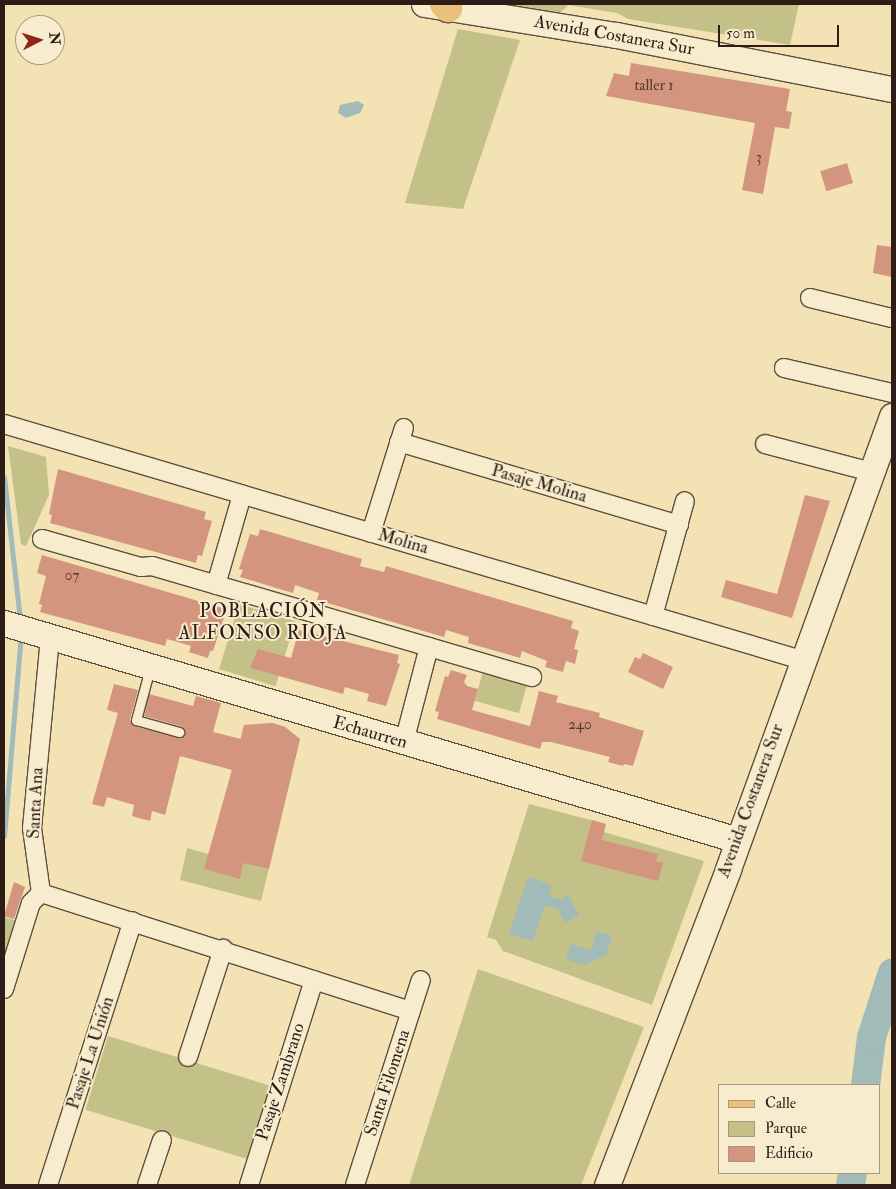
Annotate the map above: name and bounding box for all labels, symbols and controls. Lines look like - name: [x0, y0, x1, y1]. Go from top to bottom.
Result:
- street label: Avenida Costanera Sur: [532, 11, 696, 61]
- north arrow: [15, 15, 65, 65]
- scale bar: [721, 15, 842, 47]
- text: 50 m: [726, 24, 755, 43]
- text: N: [45, 32, 63, 46]
- house number: taller 1: [634, 77, 674, 95]
- house number: 3: [756, 149, 762, 167]
- street label: Pasaje Molina: [489, 460, 589, 508]
- street label: Molina: [375, 524, 431, 560]
- house number: 07: [65, 567, 79, 585]
- district label: POBLACIÓN ALFONSO RIOJA: [177, 601, 349, 645]
- street label: Echaurren: [330, 712, 410, 754]
- house number: 240: [568, 716, 592, 734]
- street label: Avenida Costanera Sur: [713, 721, 789, 881]
- street label: Santa Ana: [23, 767, 49, 839]
- street label: Pasaje La Unión: [63, 994, 119, 1112]
- street label: Pasaje Zambrano: [252, 1021, 310, 1143]
- street label: Santa Filomena: [361, 1027, 415, 1139]
- legend: [718, 1084, 881, 1174]
- text: Calle: [765, 1094, 796, 1113]
- text: Parque: [765, 1119, 807, 1138]
- text: Edificio: [765, 1144, 813, 1163]

